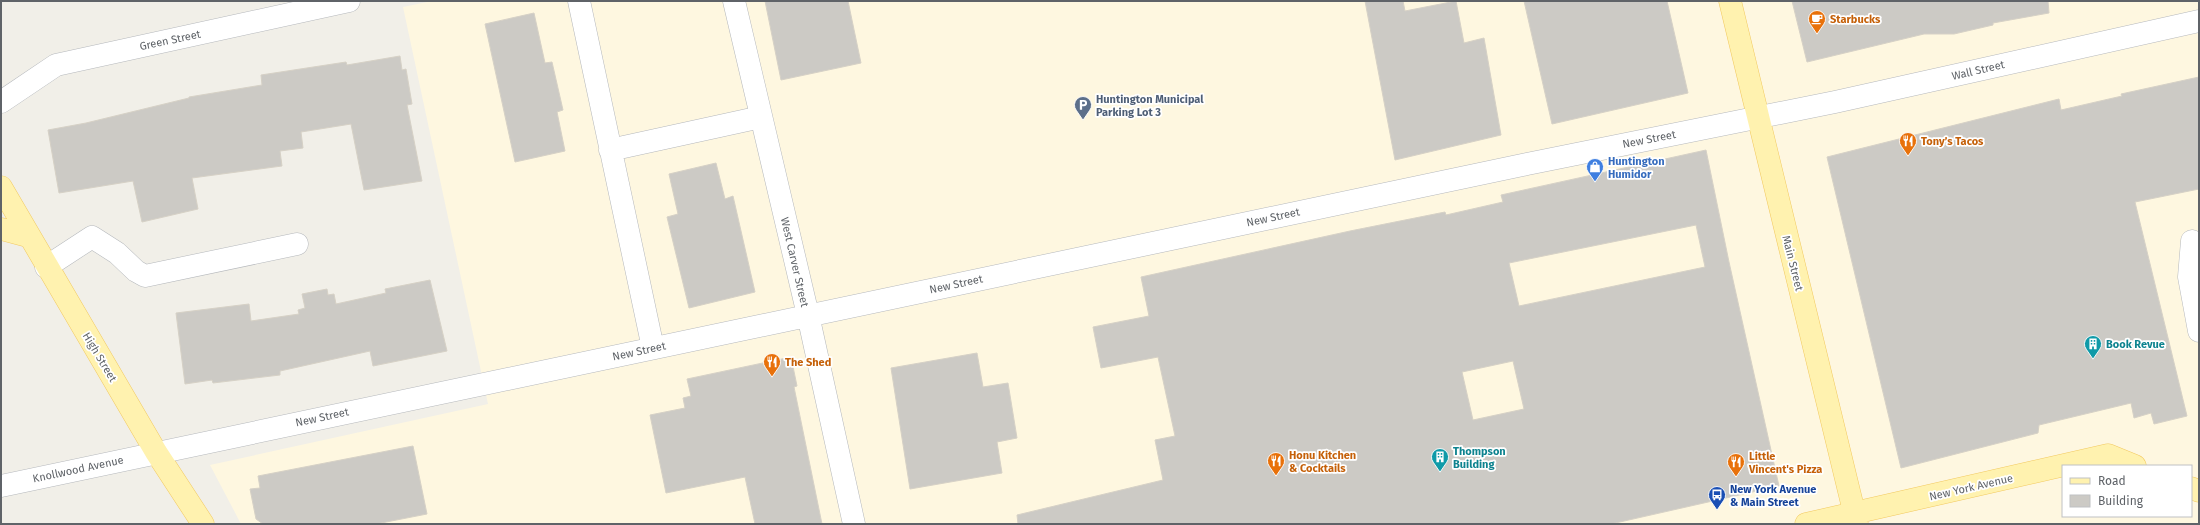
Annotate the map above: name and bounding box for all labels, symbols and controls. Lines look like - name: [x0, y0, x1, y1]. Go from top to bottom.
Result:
- cafe icon: Starbucks: [1807, 9, 1827, 34]
- place label: Starbucks: [1830, 13, 1881, 26]
- street label: Green Street: [138, 28, 202, 53]
- street label: Wall Street: [1950, 58, 2006, 83]
- place label: Huntington Municipal Parking Lot 3: [1096, 93, 1204, 119]
- parking icon: Huntington Municipal Parking Lot 3: [1073, 95, 1093, 120]
- street label: New Street: [1621, 128, 1677, 151]
- restaurant icon: Tony’s Tacos: [1898, 131, 1918, 156]
- place label: Tony’s Tacos: [1921, 135, 1984, 148]
- place label: Huntington Humidor: [1608, 155, 1665, 181]
- shop icon: Huntington Humidor: [1585, 157, 1605, 182]
- street label: New Street: [1245, 205, 1301, 229]
- street label: West Carver Street: [778, 216, 811, 308]
- street label: Main Street: [1779, 234, 1806, 292]
- street label: New Street: [928, 272, 984, 296]
- street label: High Street: [80, 330, 119, 384]
- building icon: Book Revue: [2083, 334, 2103, 359]
- place label: Book Revue: [2106, 338, 2165, 351]
- street label: New Street: [611, 339, 667, 363]
- restaurant icon: The Shed: [762, 352, 782, 377]
- place label: The Shed: [785, 356, 831, 369]
- street label: New Street: [294, 405, 350, 429]
- place label: Thompson Building: [1453, 445, 1506, 471]
- building icon: Thompson Building: [1430, 447, 1450, 472]
- place label: Honu Kitchen & Cocktails: [1289, 449, 1356, 475]
- place label: Little Vincent's Pizza: [1748, 450, 1822, 476]
- restaurant icon: Honu Kitchen & Cocktails: [1266, 451, 1286, 476]
- restaurant icon: Little Vincent's Pizza: [1726, 452, 1746, 477]
- street label: Knollwood Avenue: [31, 454, 125, 485]
- legend: [2062, 465, 2192, 517]
- street label: New York Avenue: [1928, 472, 2014, 503]
- text: Road: [2098, 474, 2126, 488]
- place label: New York Avenue & Main Street: [1730, 483, 1816, 509]
- bus stop icon: New York Avenue & Main Street: [1707, 485, 1727, 510]
- text: Building: [2098, 494, 2144, 508]

